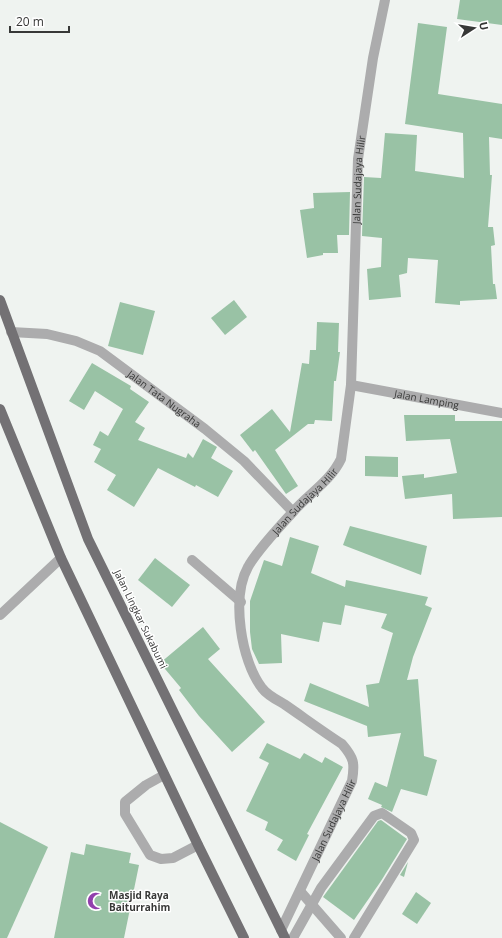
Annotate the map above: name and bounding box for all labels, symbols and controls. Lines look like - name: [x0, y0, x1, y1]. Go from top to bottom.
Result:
- scale bar: [10, 8, 69, 34]
- north arrow: [454, 8, 494, 48]
- text: 20 m: [16, 13, 44, 30]
- text: U: [476, 20, 492, 31]
- street label: Jalan Sudajaya Hilir: [349, 135, 368, 225]
- street label: Jalan Tata Nugraha: [124, 366, 204, 431]
- street label: Jalan Lamping: [392, 386, 461, 412]
- street label: Jalan Sudajaya Hilir: [268, 465, 341, 538]
- street label: Jalan Lingkar Sukabumi: [111, 566, 171, 671]
- street label: Jalan Sudajaya Hilir: [308, 777, 359, 864]
- place label: Masjid Raya Baiturrahim: [109, 888, 170, 914]
- mosque icon: Masjid Raya Baiturrahim: [86, 891, 106, 911]

